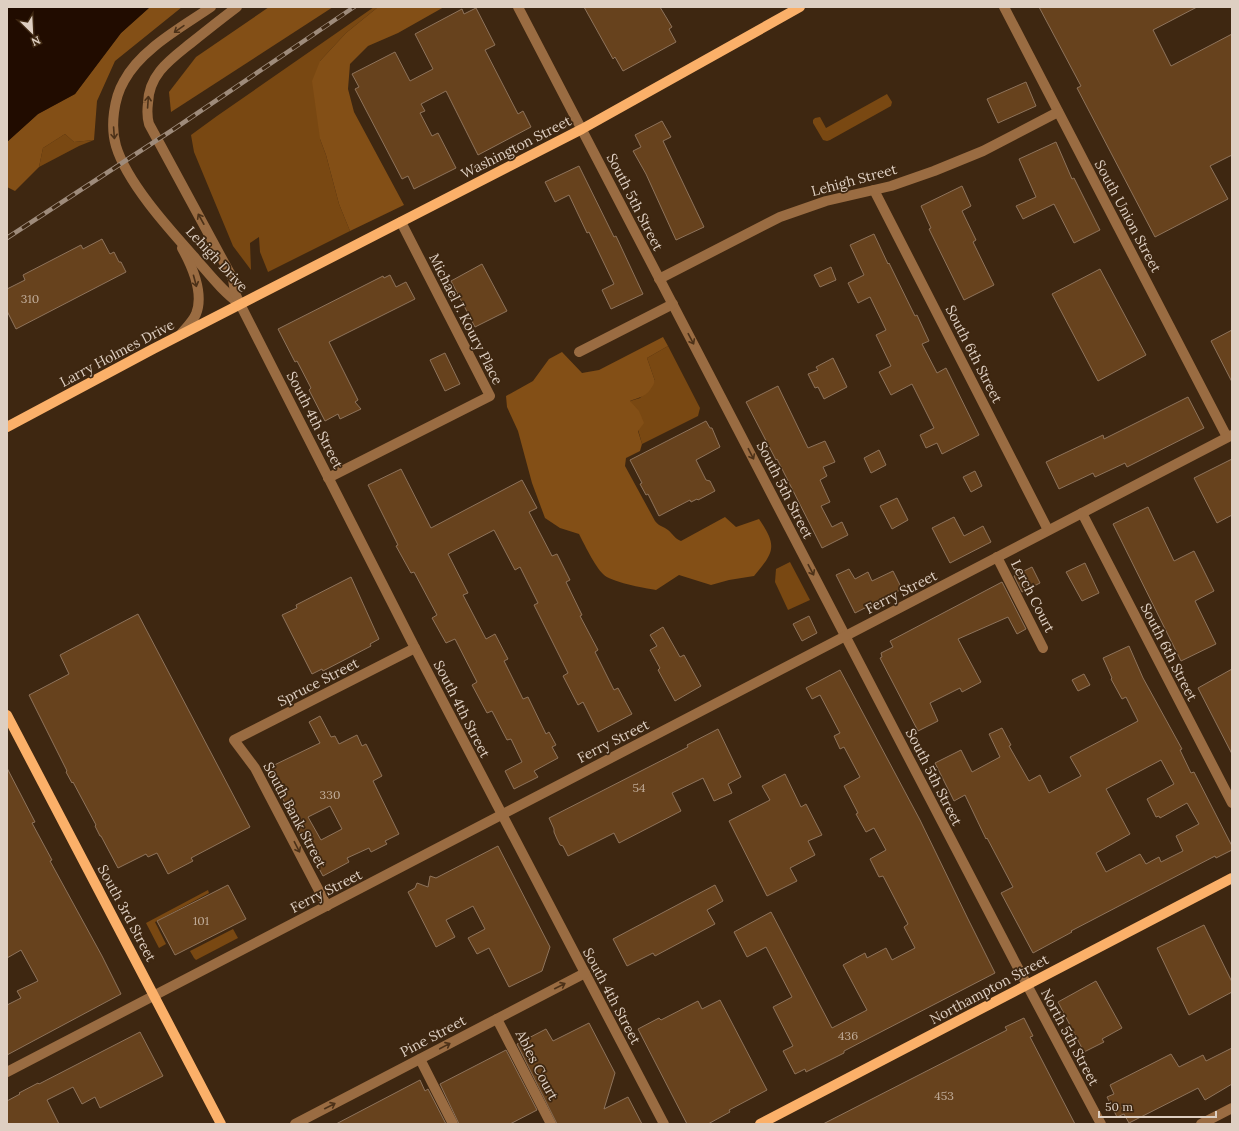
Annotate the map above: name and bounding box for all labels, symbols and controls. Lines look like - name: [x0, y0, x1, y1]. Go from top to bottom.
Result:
- north arrow: [12, 12, 52, 52]
- one-way arrow: [174, 25, 185, 33]
- text: N: [29, 33, 43, 49]
- one-way arrow: [145, 96, 152, 109]
- street label: Washington Street: [458, 111, 575, 183]
- one-way arrow: [111, 126, 118, 139]
- street label: South 5th Street: [603, 150, 668, 254]
- street label: South Union Street: [1091, 157, 1166, 276]
- street label: Lehigh Street: [809, 160, 899, 200]
- one-way arrow: [196, 213, 204, 225]
- street label: Lehigh Drive: [182, 222, 252, 296]
- street label: Michael J. Koury Place: [425, 250, 507, 388]
- one-way arrow: [191, 274, 199, 287]
- house number: 310: [21, 291, 39, 306]
- street label: South 6th Street: [942, 302, 1007, 406]
- street label: Larry Holmes Drive: [57, 315, 178, 391]
- one-way arrow: [688, 333, 695, 345]
- street label: South 4th Street: [283, 368, 348, 472]
- street label: South 5th Street: [753, 438, 818, 542]
- one-way arrow: [748, 448, 755, 460]
- street label: Lerch Court: [1007, 557, 1059, 636]
- one-way arrow: [807, 563, 815, 575]
- street label: Ferry Street: [862, 566, 940, 618]
- street label: South 6th Street: [1137, 600, 1202, 704]
- street label: Spruce Street: [274, 654, 362, 710]
- street label: South 4th Street: [430, 657, 495, 761]
- street label: Ferry Street: [574, 715, 652, 767]
- street label: South 5th Street: [902, 725, 967, 829]
- street label: South Bank Street: [260, 759, 331, 872]
- house number: 54: [632, 780, 646, 795]
- house number: 330: [320, 787, 340, 802]
- one-way arrow: [294, 840, 301, 852]
- street label: South 3rd Street: [94, 861, 160, 965]
- street label: Ferry Street: [287, 865, 365, 917]
- house number: 101: [193, 913, 209, 928]
- street label: South 4th Street: [579, 945, 645, 1048]
- street label: Northampton Street: [926, 950, 1052, 1028]
- one-way arrow: [554, 981, 566, 989]
- street label: North 5th Street: [1037, 985, 1103, 1089]
- street label: Pine Street: [397, 1011, 469, 1061]
- street label: Ables Court: [511, 1026, 563, 1104]
- house number: 436: [838, 1028, 858, 1043]
- one-way arrow: [439, 1042, 451, 1049]
- house number: 453: [934, 1088, 954, 1103]
- scale bar: [1099, 1093, 1216, 1119]
- text: 50 m: [1105, 1099, 1133, 1114]
- one-way arrow: [323, 1102, 335, 1109]

